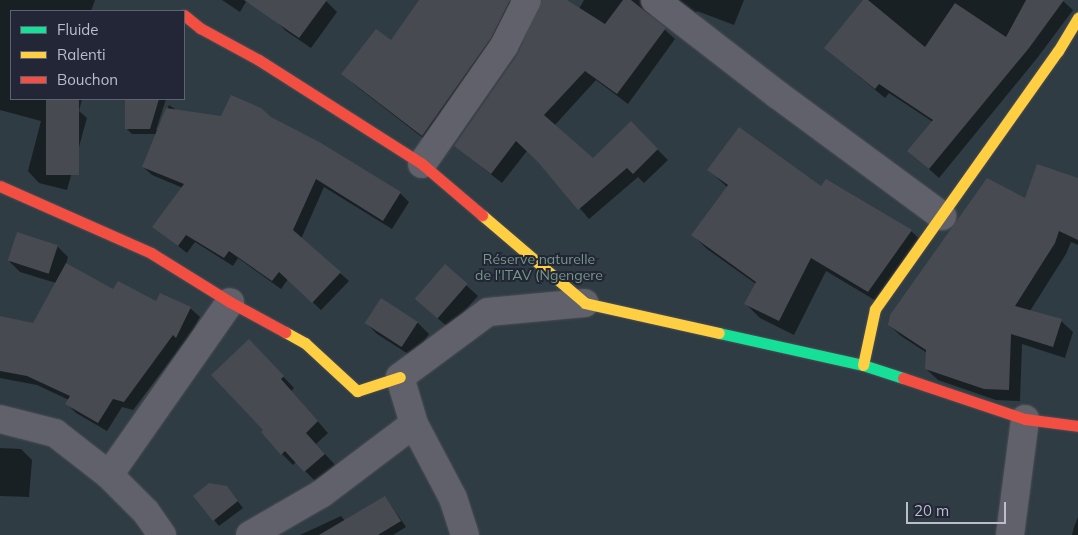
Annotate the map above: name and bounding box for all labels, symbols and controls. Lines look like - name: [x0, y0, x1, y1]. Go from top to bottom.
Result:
- legend: [10, 10, 185, 100]
- text: Fluide: [57, 20, 98, 39]
- text: Ralenti: [57, 45, 106, 64]
- text: Bouchon: [57, 70, 118, 89]
- park label: Réserve naturelle de l'ITAV (Ngengere: [475, 251, 603, 284]
- scale bar: [908, 492, 1008, 524]
- text: 20 m: [914, 501, 949, 520]

